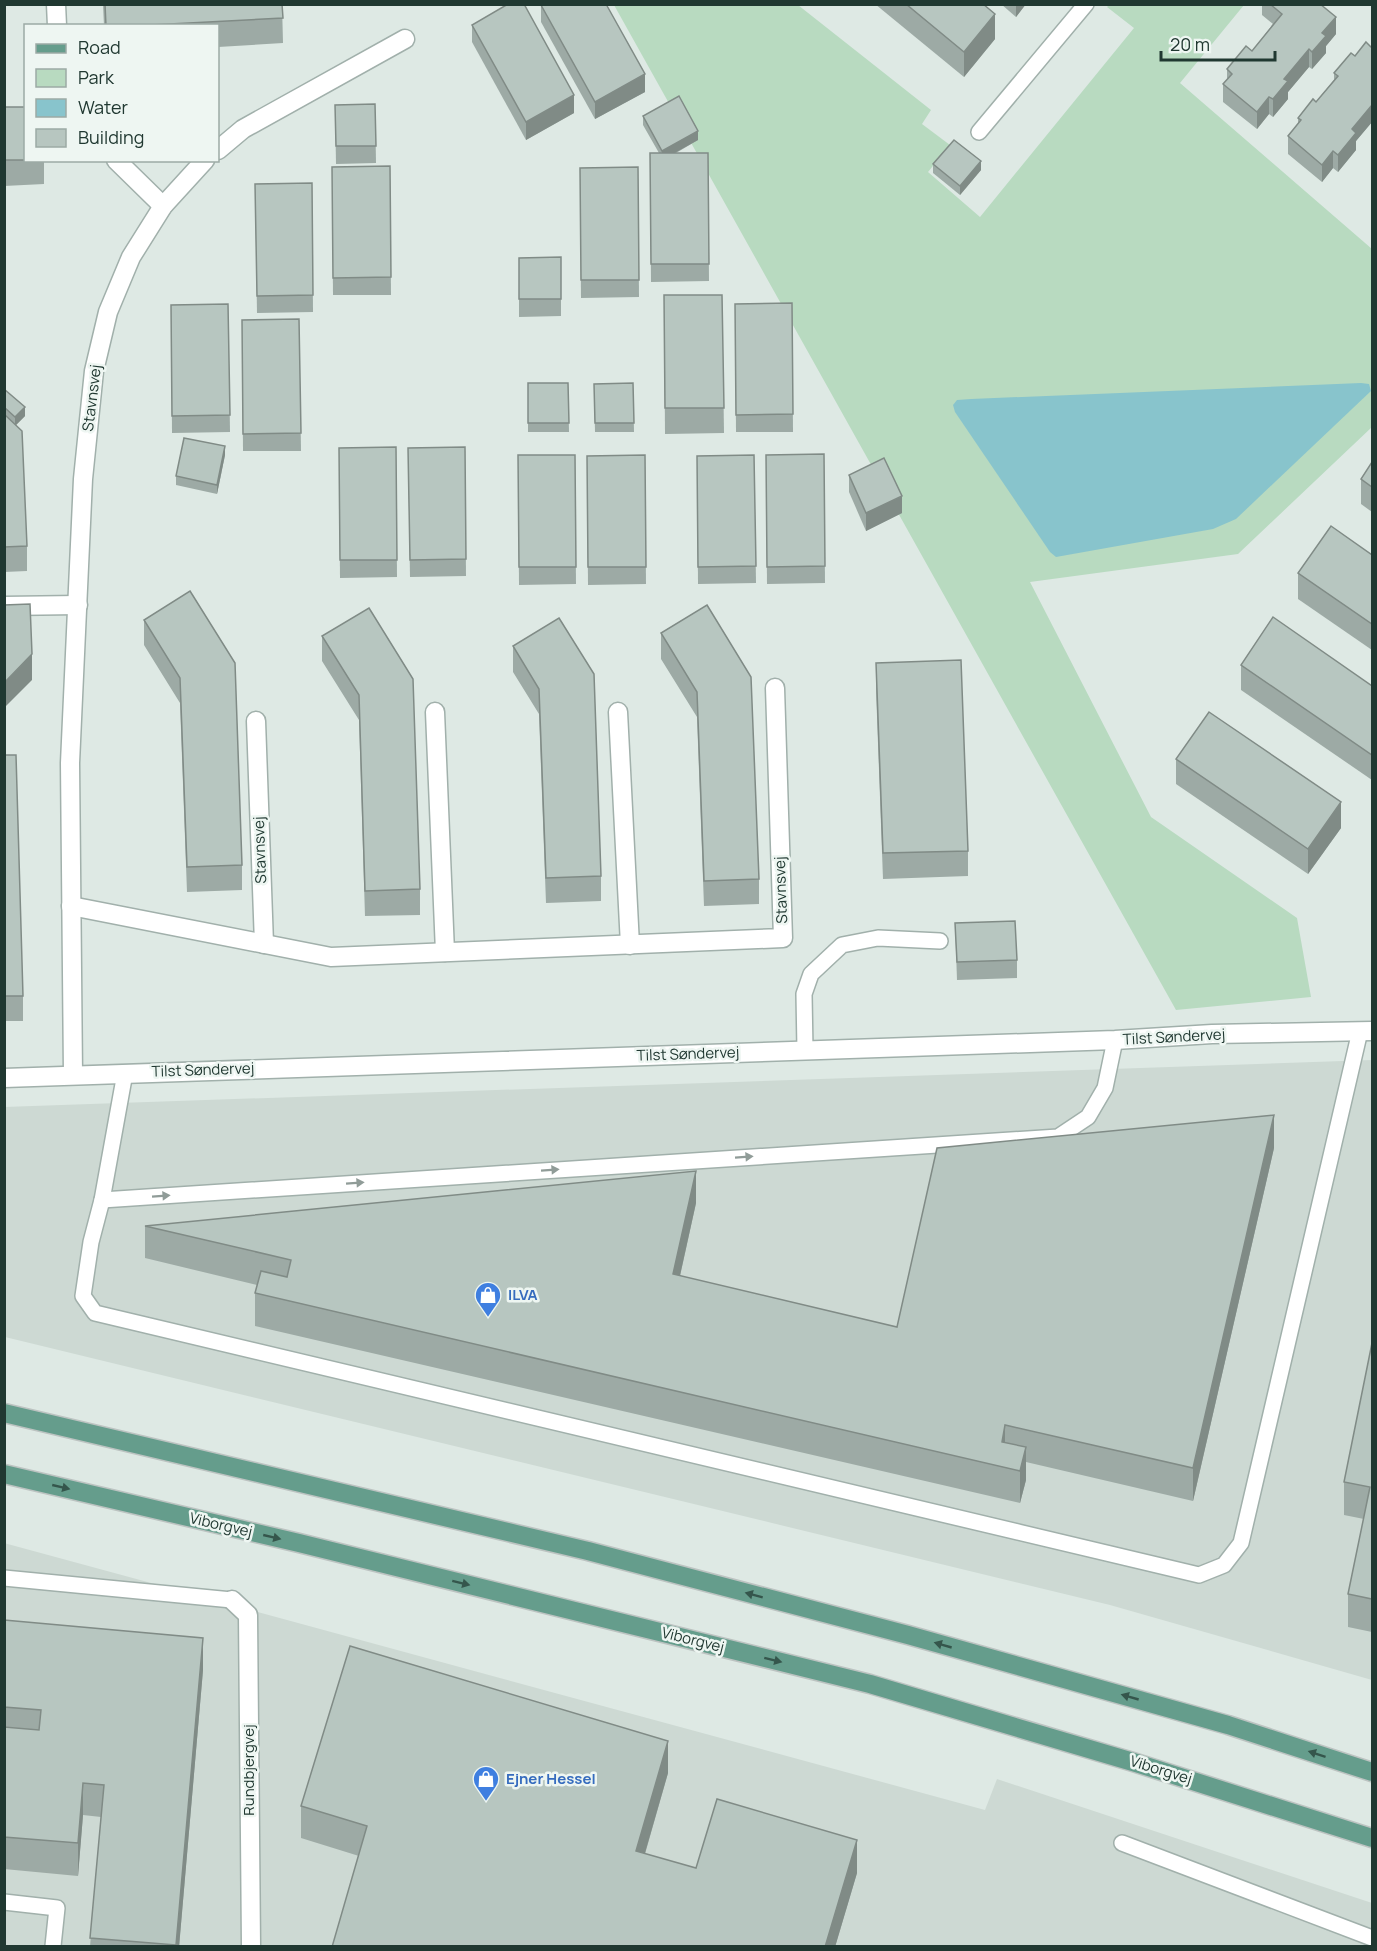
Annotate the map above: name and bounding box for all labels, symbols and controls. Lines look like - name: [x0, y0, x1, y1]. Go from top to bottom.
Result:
- legend: [24, 24, 219, 162]
- scale bar: [1161, 24, 1275, 62]
- text: 20 m: [1170, 32, 1210, 56]
- text: Road: [78, 35, 121, 59]
- text: Park: [78, 65, 115, 89]
- text: Water: [78, 95, 128, 119]
- text: Building: [78, 125, 144, 149]
- street label: Stavnsvej: [77, 363, 106, 433]
- street label: Stavnsvej: [248, 816, 271, 884]
- street label: Stavnsvej: [769, 856, 792, 924]
- street label: Tilst Søndervej: [1122, 1023, 1226, 1050]
- street label: Tilst Søndervej: [636, 1041, 740, 1066]
- street label: Tilst Søndervej: [151, 1057, 255, 1082]
- one-way arrow: [735, 1153, 754, 1162]
- one-way arrow: [540, 1165, 559, 1175]
- one-way arrow: [346, 1178, 365, 1188]
- one-way arrow: [151, 1191, 170, 1201]
- shop icon: ILVA: [473, 1280, 503, 1318]
- place label: ILVA: [508, 1284, 538, 1305]
- one-way arrow: [52, 1483, 71, 1493]
- street label: Viborgvej: [188, 1507, 255, 1542]
- one-way arrow: [262, 1533, 281, 1542]
- one-way arrow: [452, 1579, 470, 1589]
- one-way arrow: [745, 1590, 763, 1599]
- street label: Viborgvej: [660, 1622, 727, 1657]
- one-way arrow: [933, 1640, 951, 1649]
- one-way arrow: [764, 1655, 782, 1665]
- one-way arrow: [1121, 1692, 1140, 1702]
- street label: Rundbjergvej: [238, 1724, 259, 1816]
- one-way arrow: [1308, 1749, 1326, 1758]
- street label: Viborgvej: [1128, 1750, 1195, 1789]
- shop icon: Ejner Hessel: [471, 1764, 501, 1802]
- place label: Ejner Hessel: [506, 1768, 596, 1789]

